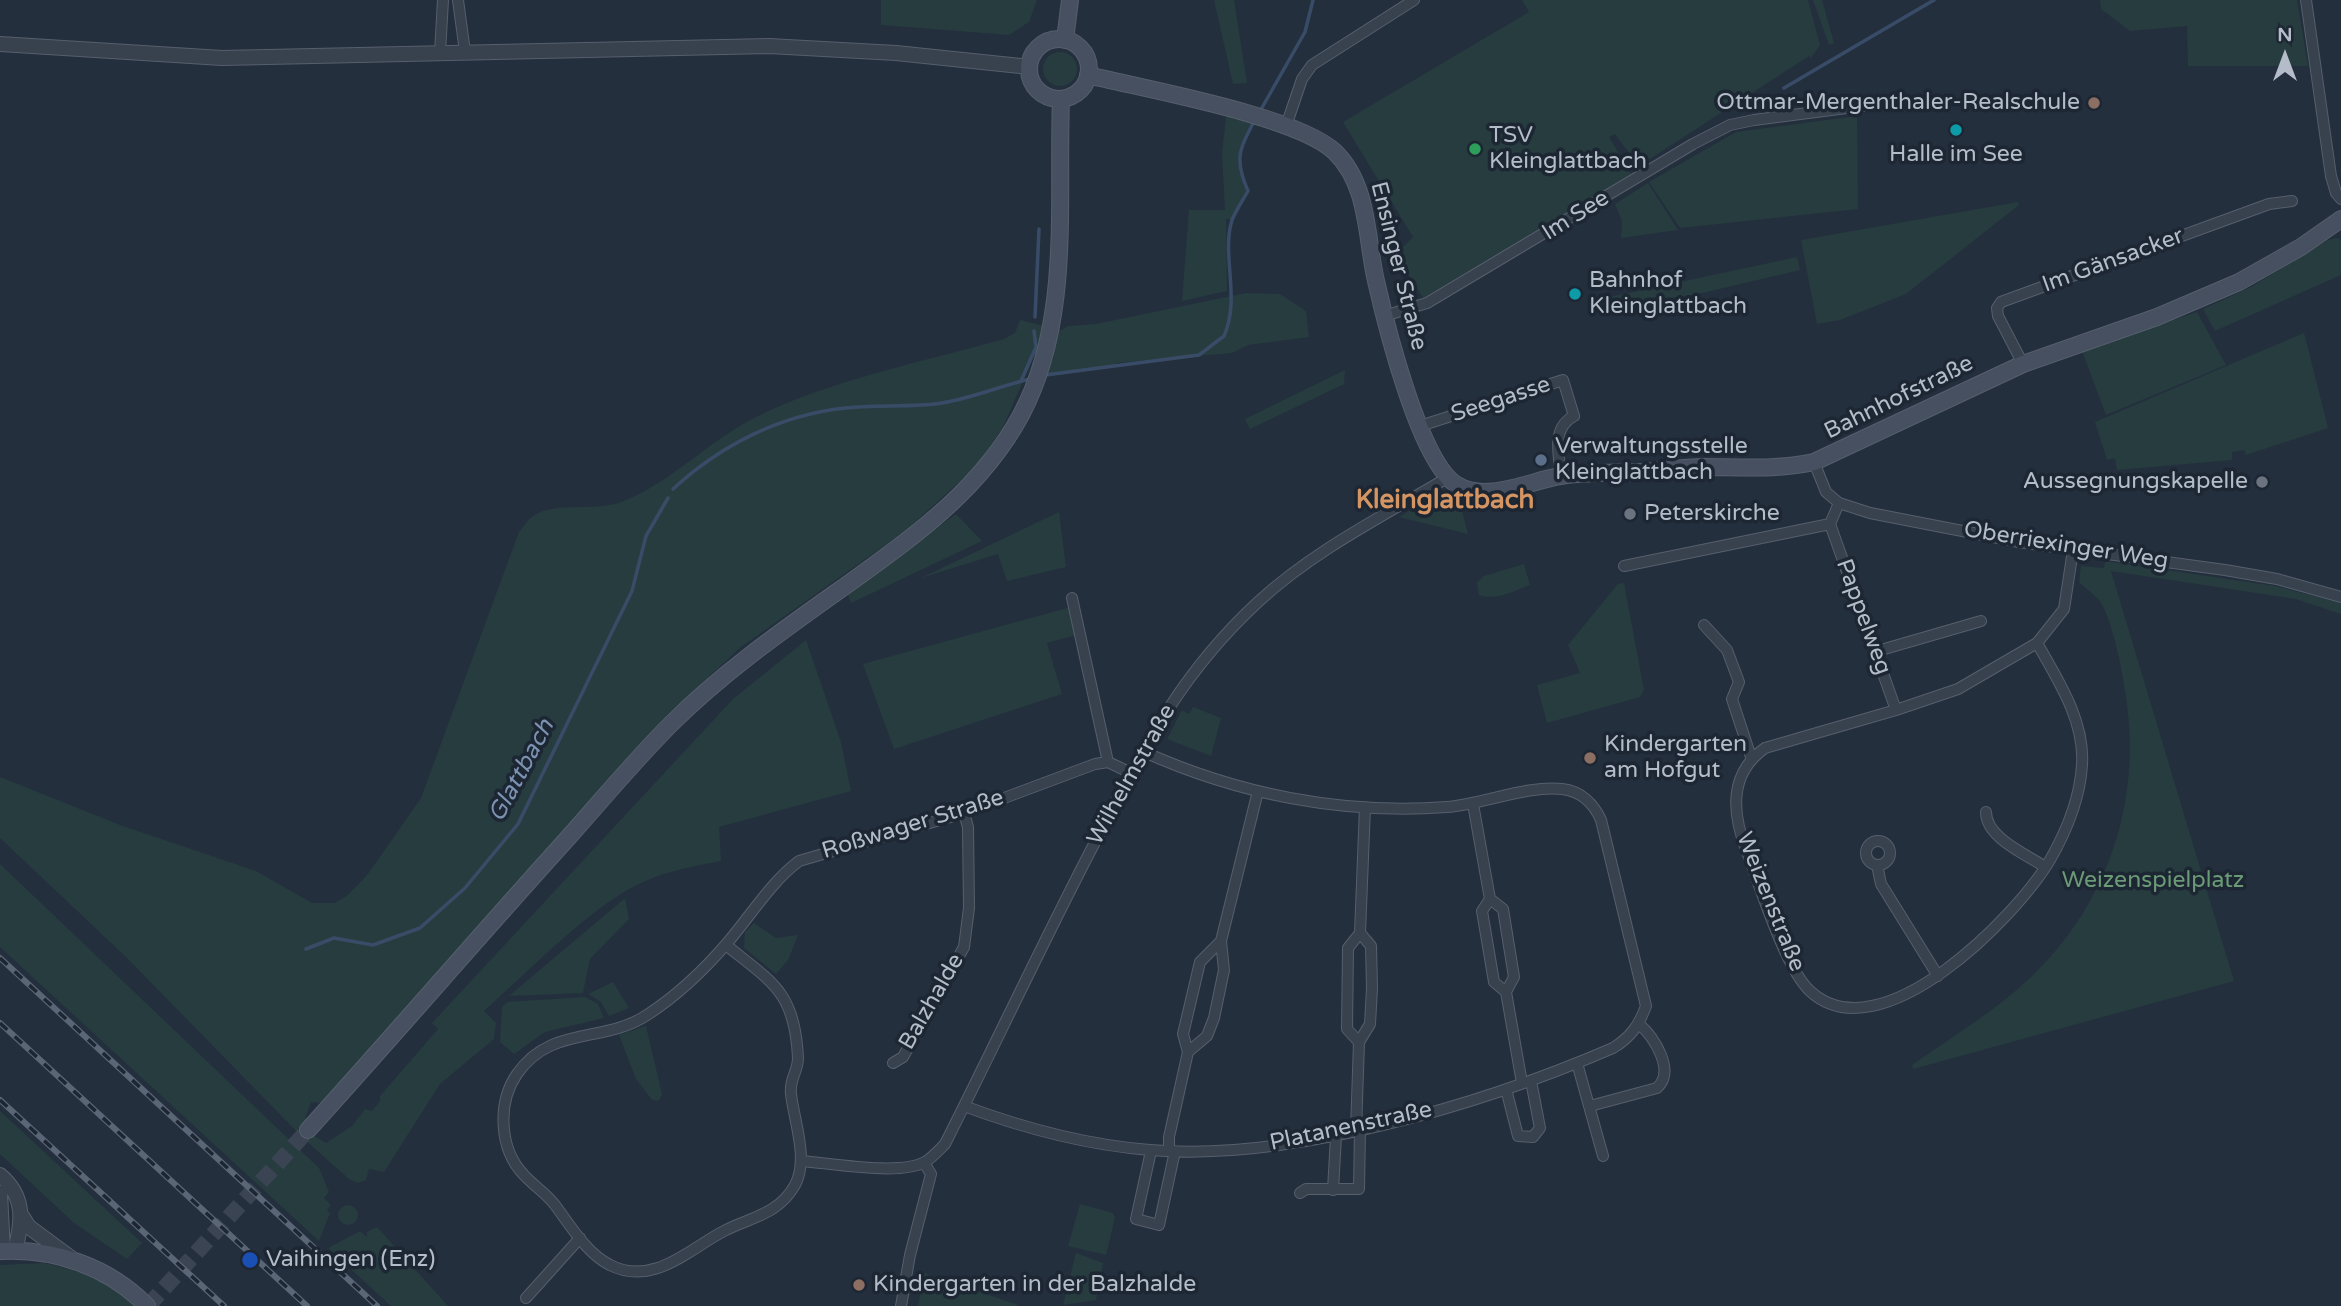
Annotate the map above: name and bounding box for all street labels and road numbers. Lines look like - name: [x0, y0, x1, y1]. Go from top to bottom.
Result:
- street label: Ensinger Straße: [1364, 179, 1432, 353]
- street label: Im See: [1537, 185, 1615, 247]
- street label: Im Gänsacker: [2039, 223, 2187, 299]
- street label: Bahnhofstraße: [1820, 350, 1978, 446]
- street label: Seegasse: [1448, 371, 1554, 429]
- street label: Oberriexinger Weg: [1962, 516, 2170, 576]
- street label: Pappelweg: [1829, 555, 1897, 679]
- street label: Wilhelmstraße: [1082, 700, 1182, 850]
- street label: Roßwager Straße: [819, 784, 1007, 866]
- street label: Weizenstraße: [1730, 828, 1810, 976]
- street label: Balzhalde: [893, 949, 971, 1055]
- street label: Platanenstraße: [1267, 1096, 1435, 1158]

